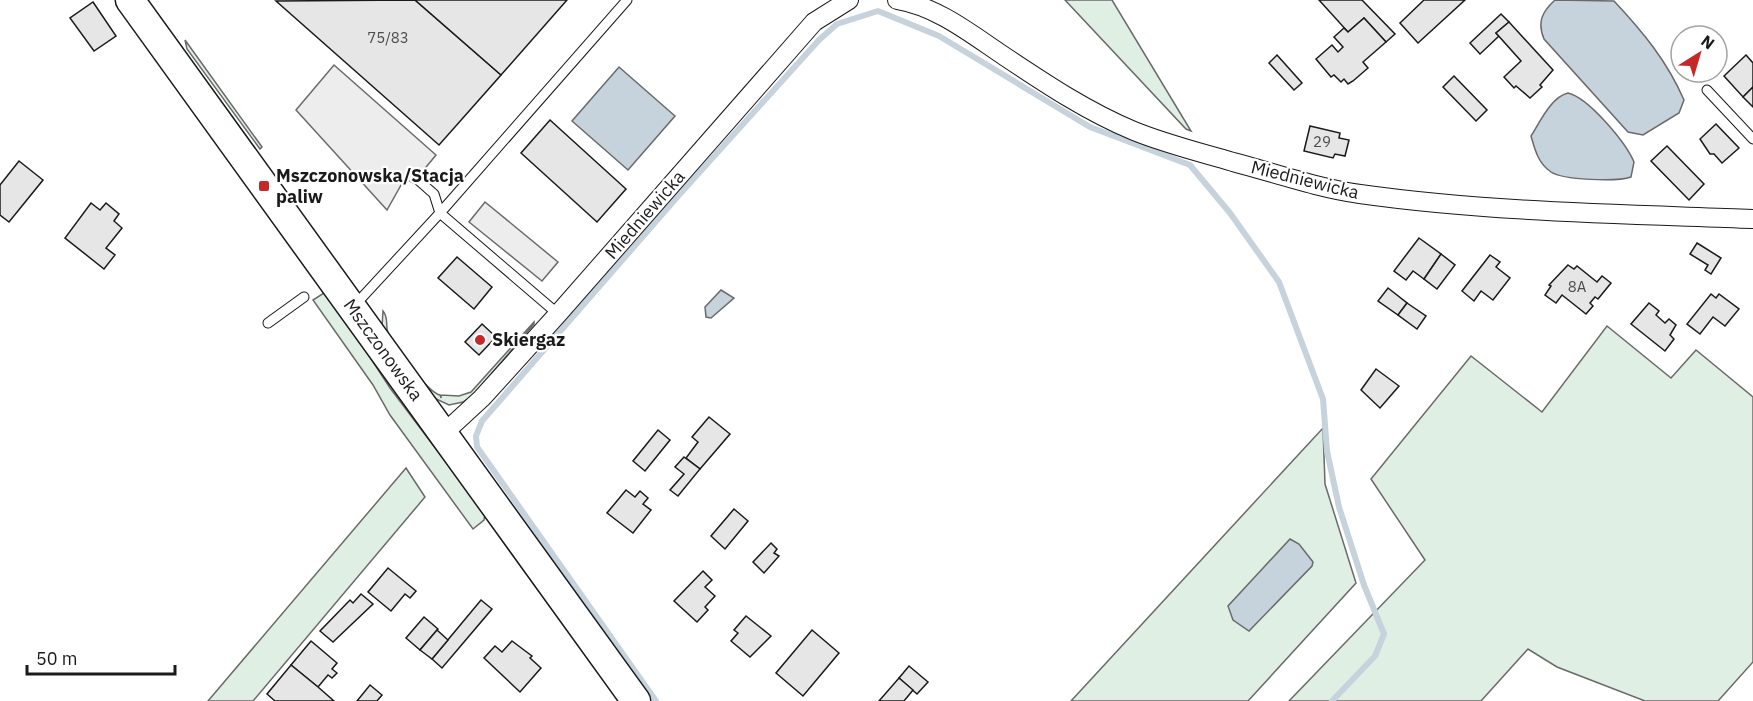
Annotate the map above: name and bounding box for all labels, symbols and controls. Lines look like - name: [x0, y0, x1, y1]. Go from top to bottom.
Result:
- north arrow: [1669, 24, 1729, 84]
- house number: 75/83: [367, 28, 409, 47]
- text: N: [1697, 31, 1719, 53]
- house number: 29: [1313, 132, 1331, 151]
- street label: Miedniewicka: [1249, 155, 1362, 204]
- place label: Mszczonowska/Stacja paliw: [276, 164, 464, 208]
- street label: Miedniewicka: [600, 165, 690, 264]
- marker: Mszczonowska/Stacja paliw: [257, 179, 271, 193]
- house number: 8A: [1568, 277, 1587, 296]
- street label: Mszczonowska: [339, 294, 428, 405]
- place label: Skiergaz: [492, 328, 565, 351]
- marker: Skiergaz: [473, 333, 487, 347]
- scale bar: [27, 638, 176, 676]
- text: 50 m: [36, 647, 78, 670]

